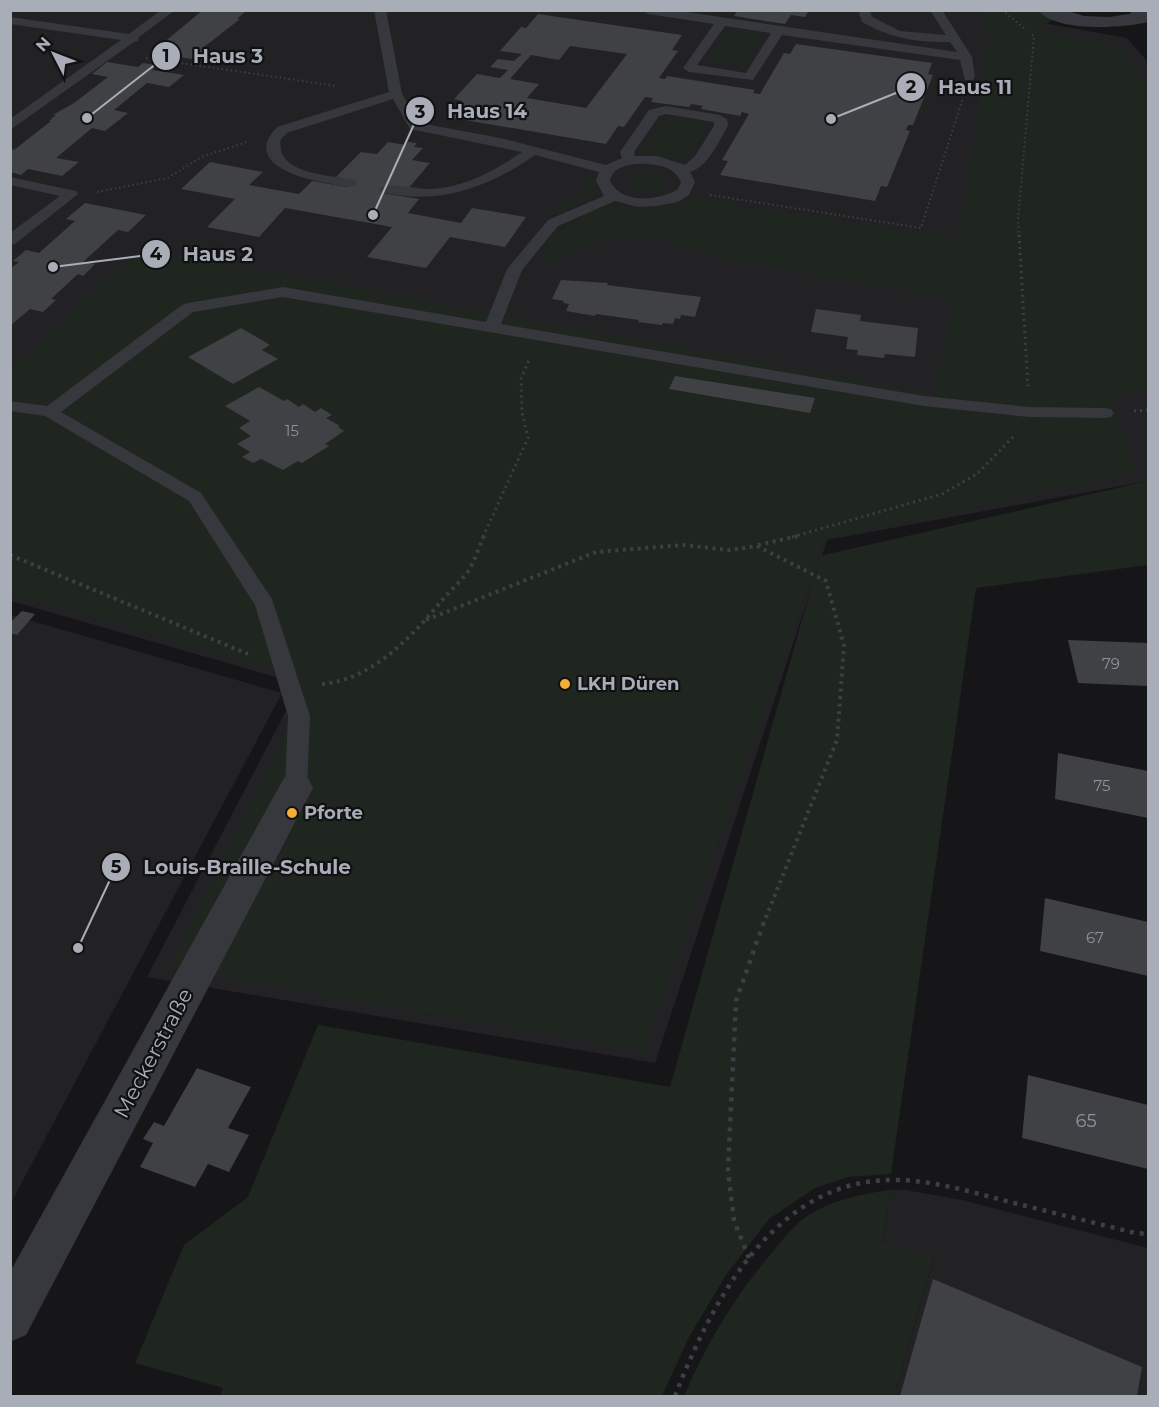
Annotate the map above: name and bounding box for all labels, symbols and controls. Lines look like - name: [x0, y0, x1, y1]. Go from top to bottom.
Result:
- north arrow: [24, 24, 84, 84]
- text: N: [32, 33, 55, 55]
- callout: Haus 3: [151, 37, 275, 75]
- text: Haus 3: [193, 44, 263, 68]
- text: 1: [162, 45, 170, 67]
- callout: Haus 11: [896, 68, 1024, 106]
- text: Haus 11: [938, 75, 1012, 99]
- text: 2: [906, 76, 917, 98]
- callout: Haus 14: [405, 92, 539, 130]
- text: Haus 14: [447, 99, 527, 123]
- text: 3: [414, 101, 426, 123]
- callout: Haus 2: [141, 235, 265, 273]
- text: Haus 2: [183, 242, 253, 266]
- text: 4: [150, 243, 163, 265]
- house number: 15: [285, 421, 299, 440]
- house number: 79: [1102, 654, 1120, 673]
- place label: LKH Düren: [577, 673, 679, 695]
- marker: LKH Düren: [558, 677, 572, 691]
- house number: 75: [1093, 776, 1111, 795]
- place label: Pforte: [304, 802, 363, 824]
- marker: Pforte: [285, 806, 299, 820]
- callout: Louis-Braille-Schule: [101, 848, 363, 886]
- text: Louis-Braille-Schule: [143, 855, 351, 879]
- text: 5: [111, 856, 122, 878]
- house number: 67: [1086, 928, 1104, 947]
- street label: Meckerstraße: [108, 984, 198, 1122]
- house number: 65: [1075, 1110, 1097, 1132]

